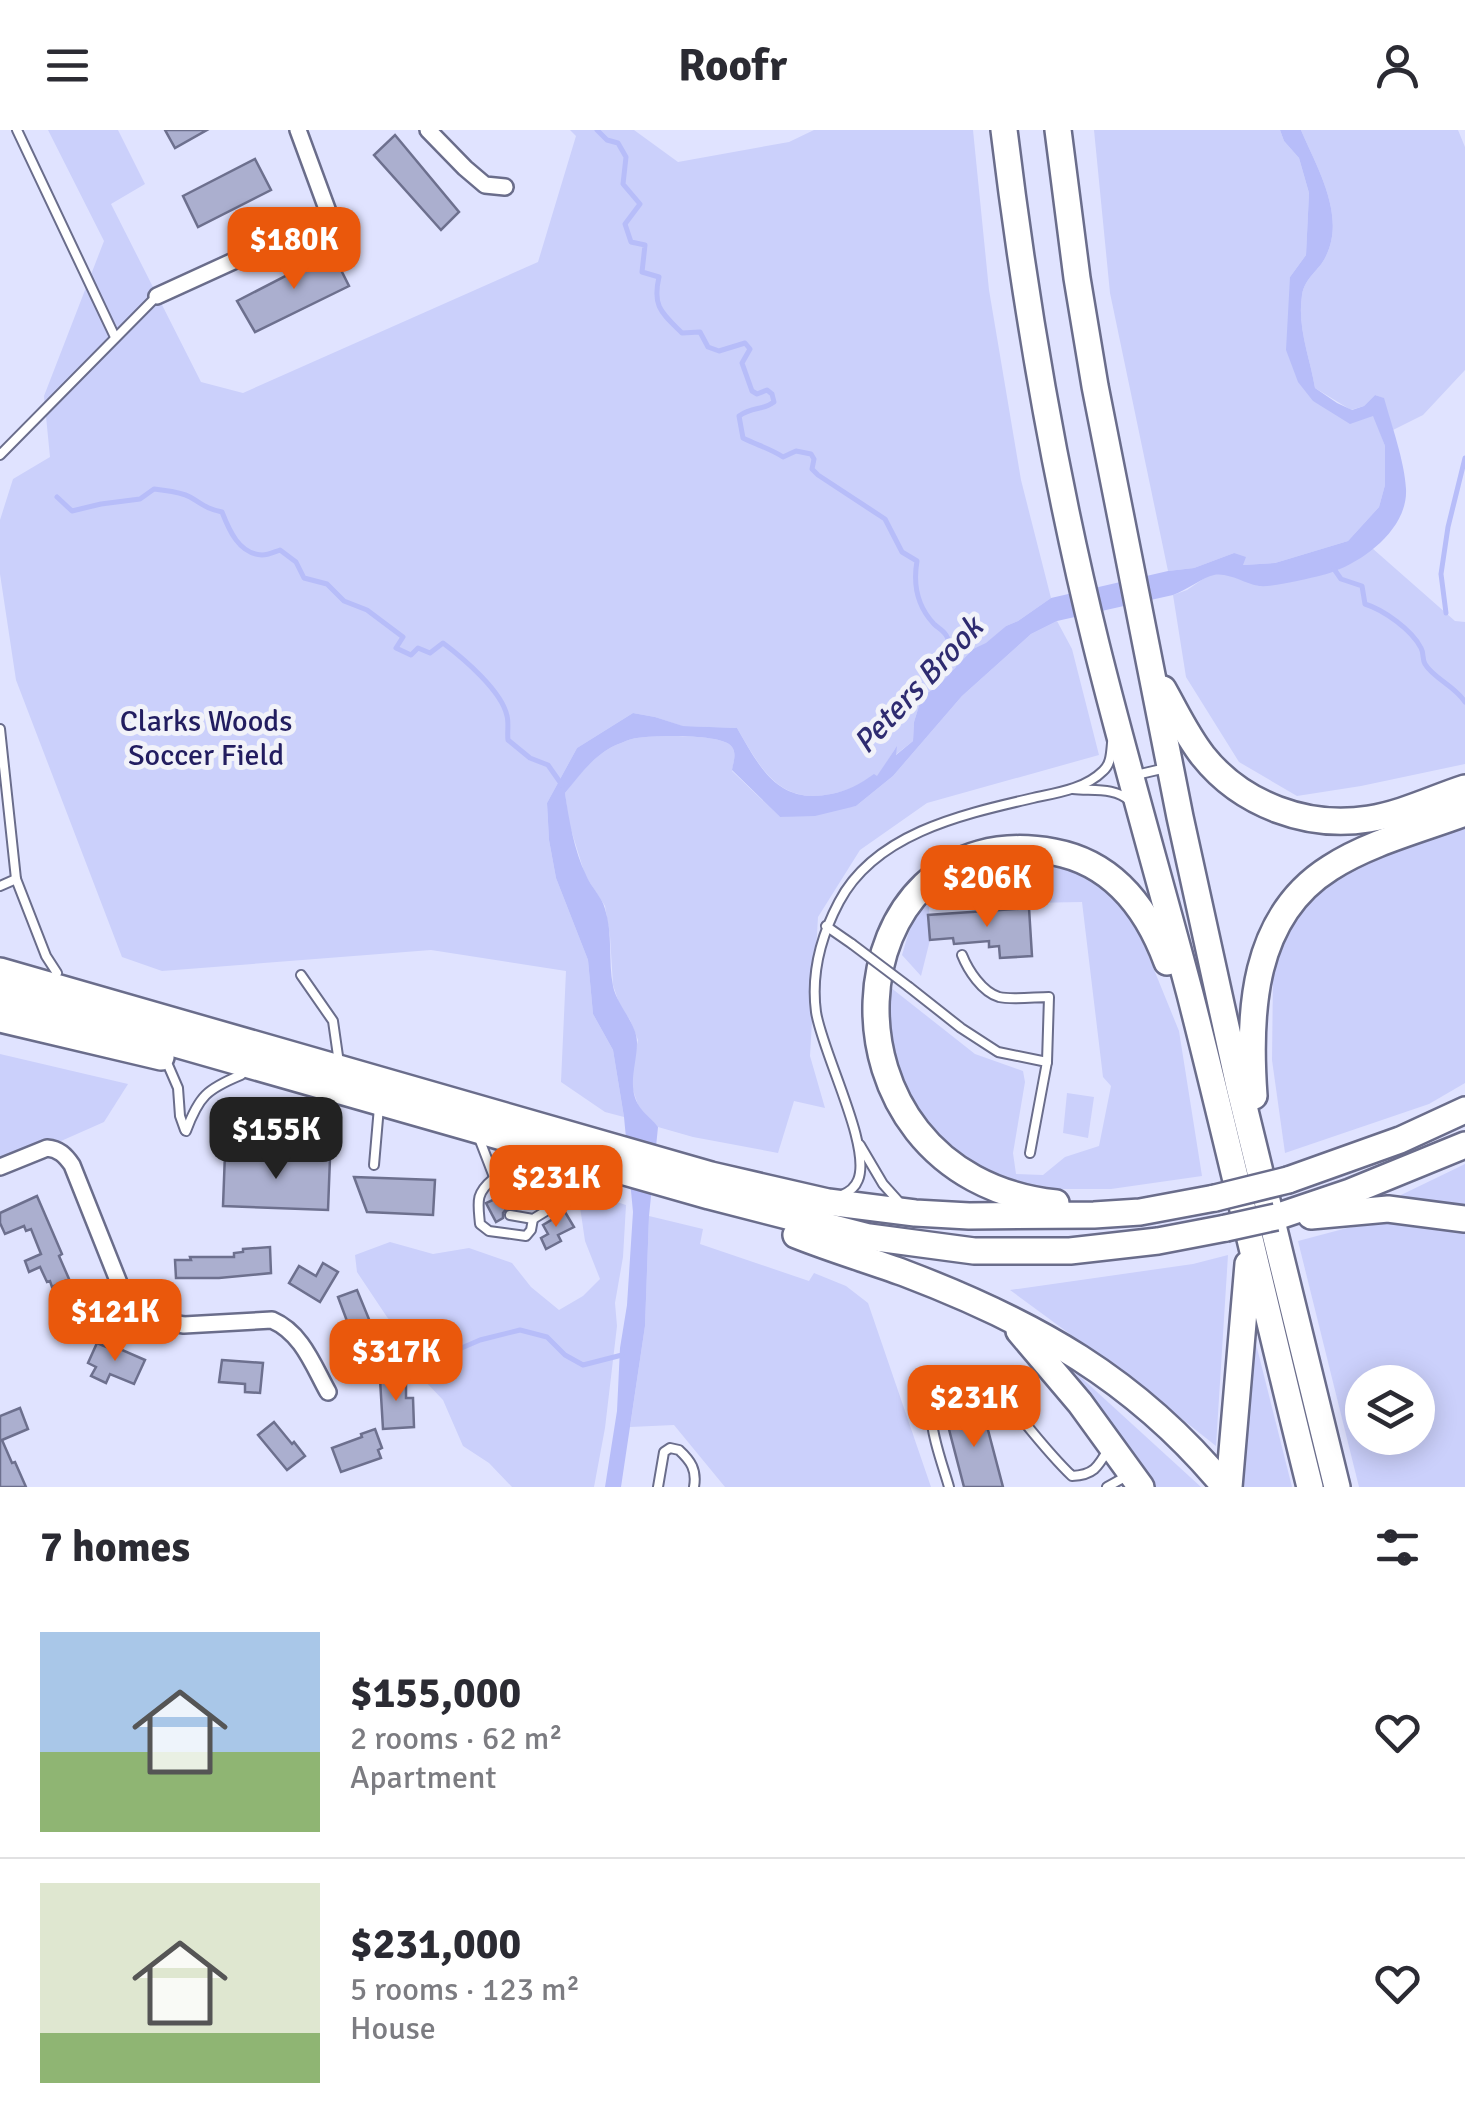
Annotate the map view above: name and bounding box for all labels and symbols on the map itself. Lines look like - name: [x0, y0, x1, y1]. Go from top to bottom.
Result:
- pin: $180K: [224, 207, 364, 292]
- water label: Peters Brook: [845, 606, 993, 761]
- park label: Clarks Woods Soccer Field: [120, 703, 292, 774]
- pin: $206K: [917, 845, 1057, 930]
- pin: $155K: [206, 1097, 346, 1182]
- pin: $231K: [486, 1145, 626, 1230]
- pin: $121K: [45, 1279, 185, 1364]
- pin: $317K: [326, 1319, 466, 1404]
- pin: $231K: [904, 1365, 1044, 1450]

